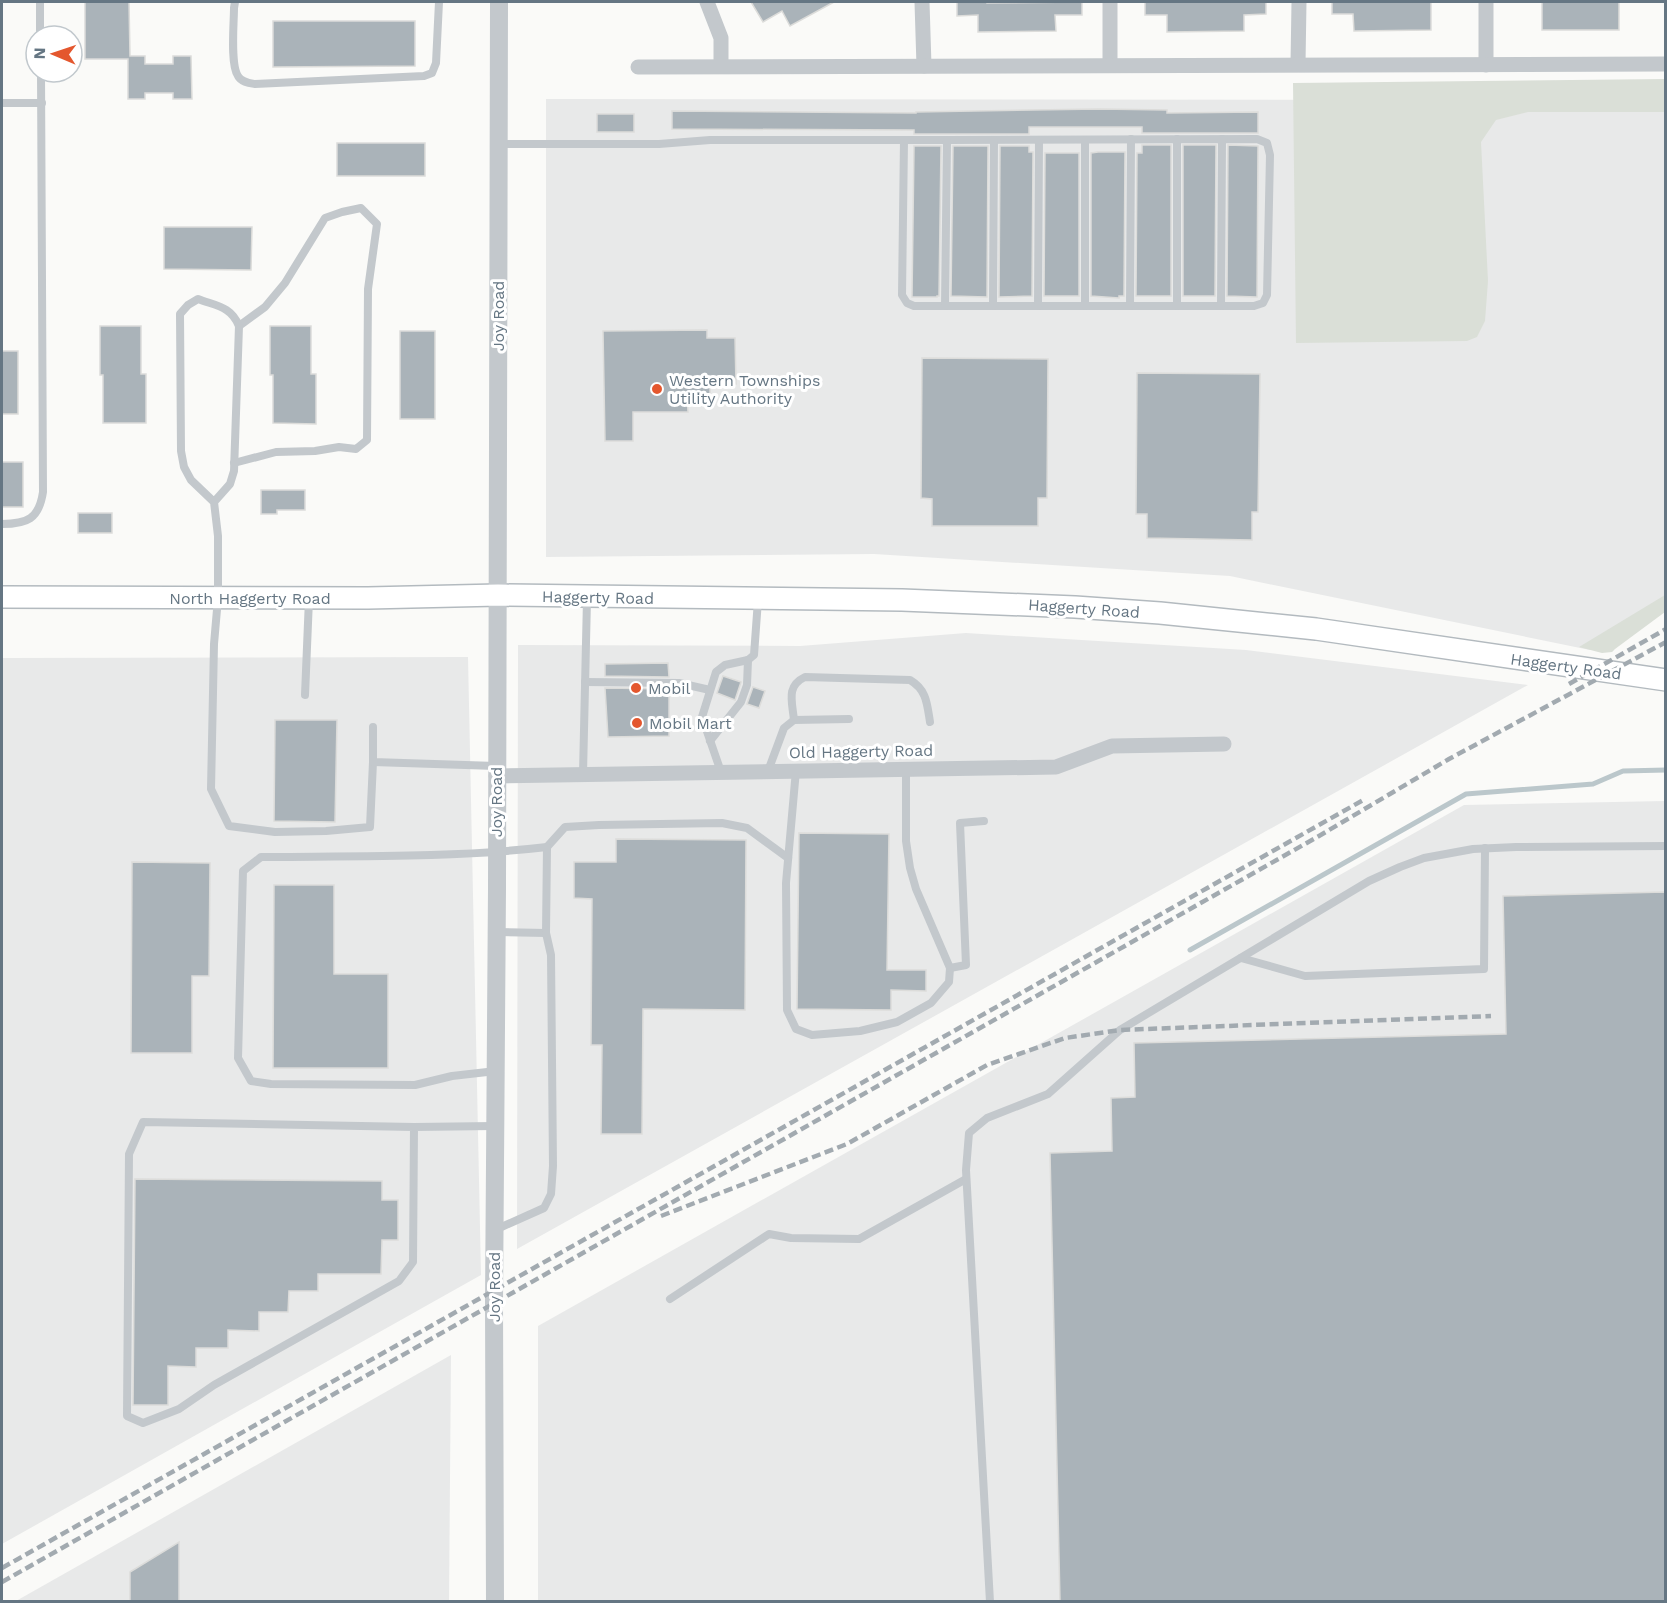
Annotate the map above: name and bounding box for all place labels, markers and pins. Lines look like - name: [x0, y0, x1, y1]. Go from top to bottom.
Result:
- place label: Western Townships Utility Authority: [669, 371, 820, 408]
- marker: Western Townships Utility Authority: [650, 382, 664, 396]
- place label: Mobil: [648, 679, 690, 698]
- marker: Mobil: [629, 681, 643, 695]
- place label: Mobil Mart: [649, 714, 732, 733]
- marker: Mobil Mart: [630, 716, 644, 730]

